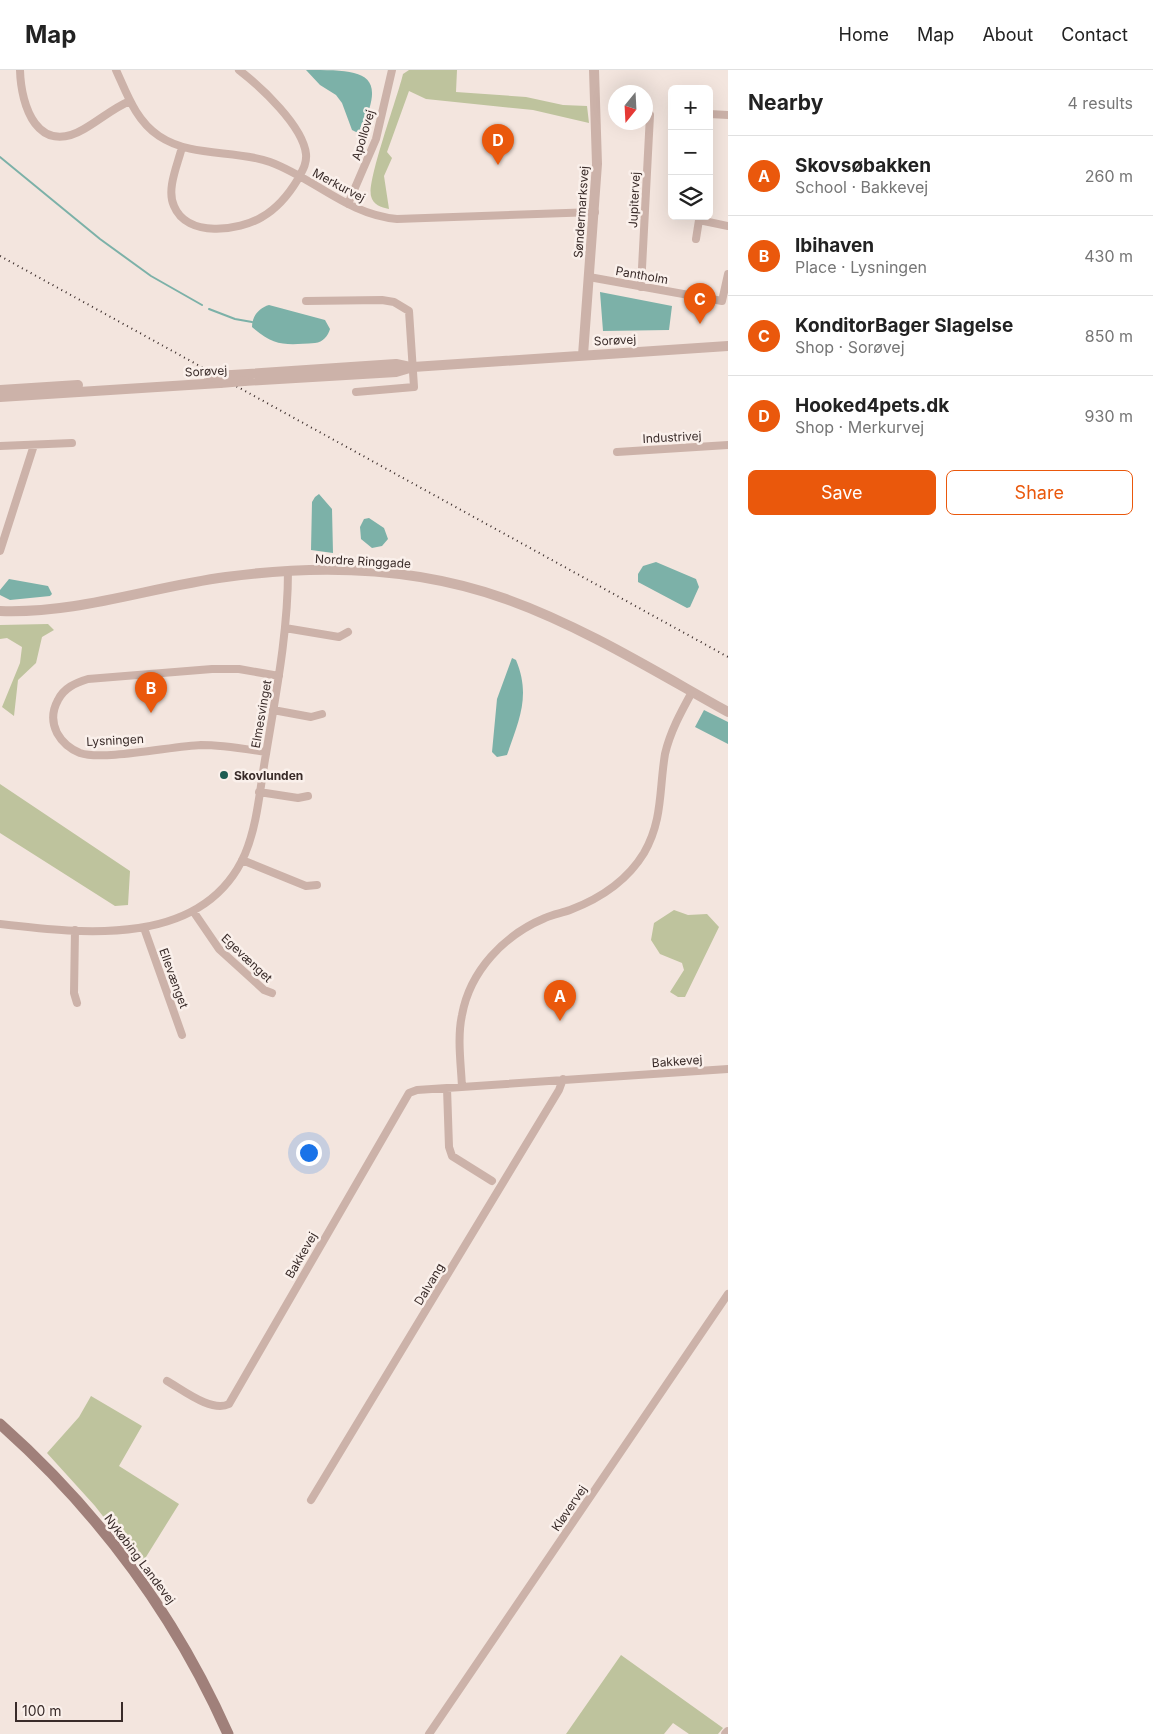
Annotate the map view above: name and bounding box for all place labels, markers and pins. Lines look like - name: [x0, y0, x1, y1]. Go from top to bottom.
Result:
- pin: D: [482, 124, 514, 165]
- pin: C: [684, 283, 716, 324]
- pin: B: [135, 672, 167, 713]
- place label: Skovlunden: [234, 768, 303, 783]
- marker: Skovlunden: [218, 769, 230, 781]
- pin: A: [544, 980, 576, 1021]

